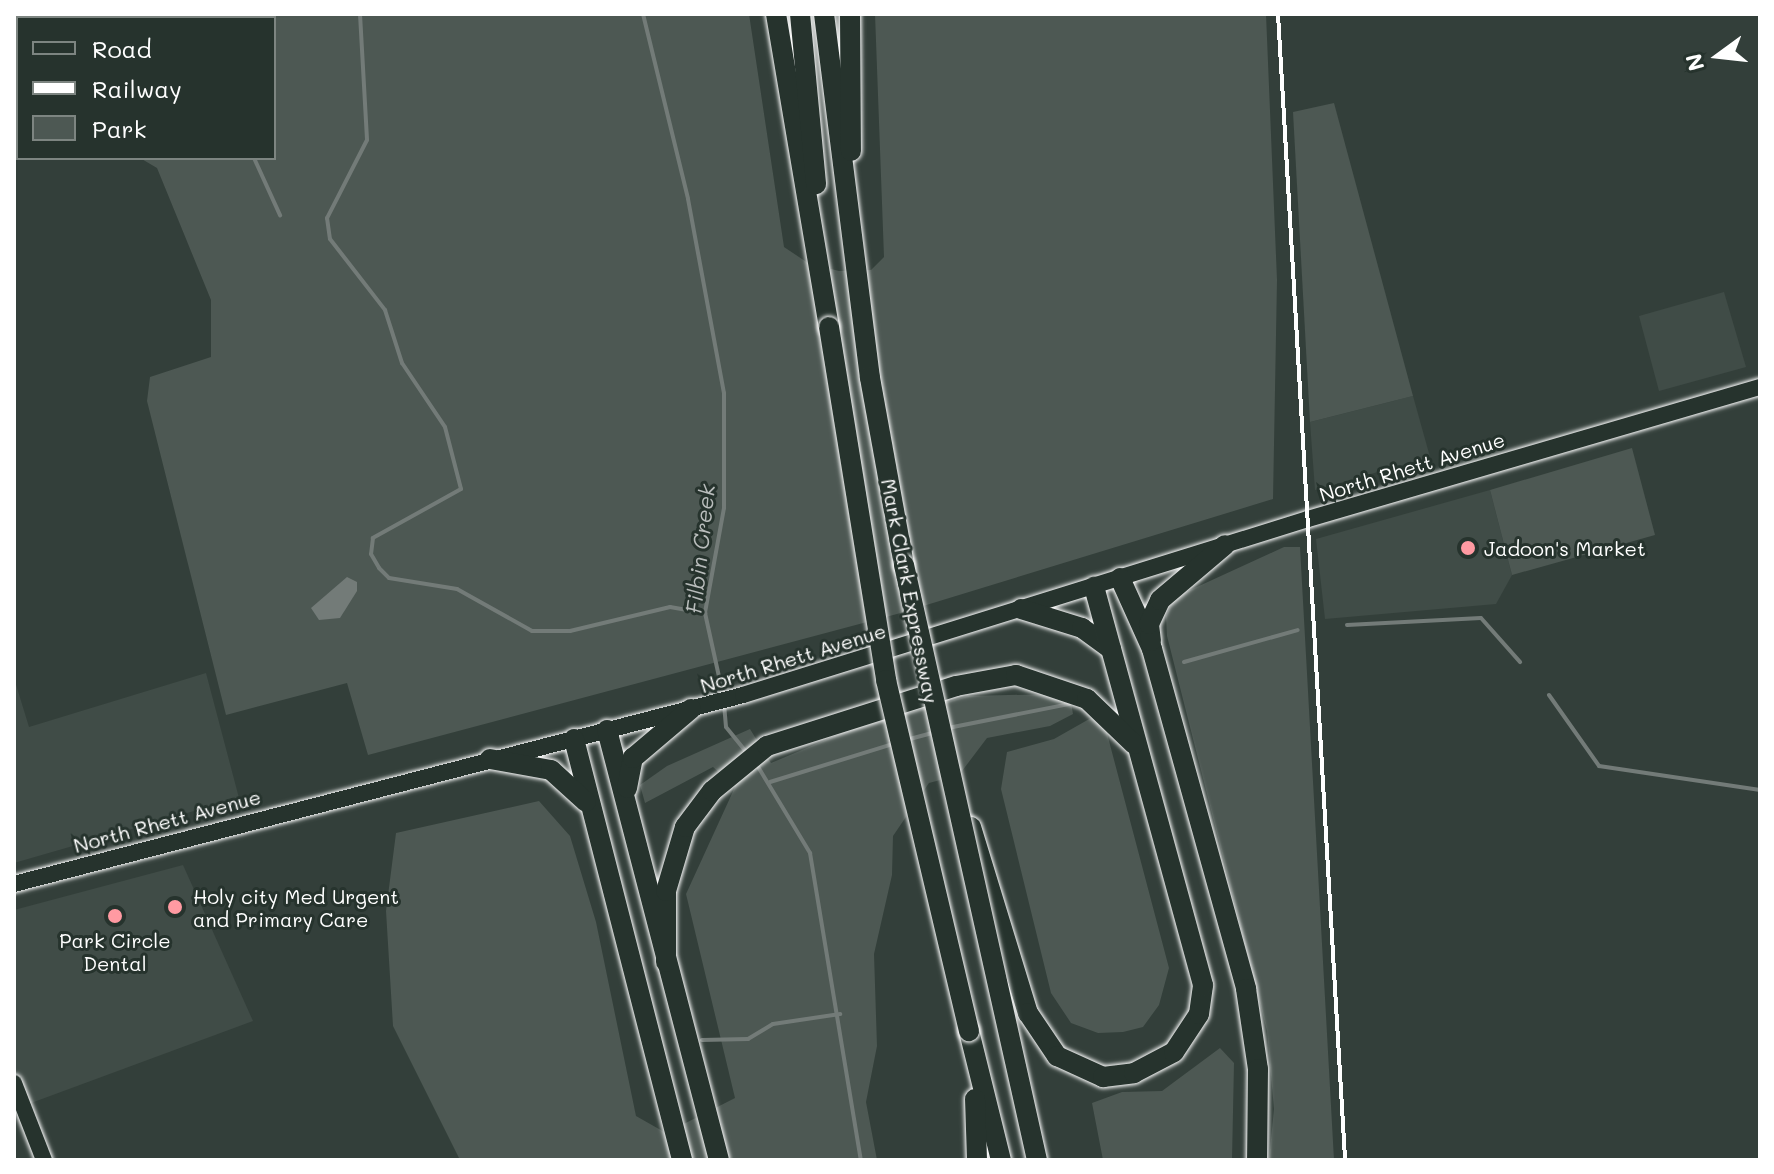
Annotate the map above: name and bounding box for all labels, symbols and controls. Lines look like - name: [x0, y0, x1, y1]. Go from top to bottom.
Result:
- legend: [16, 16, 276, 160]
- north arrow: [1678, 16, 1758, 96]
- text: Road: [92, 33, 152, 64]
- text: N: [1678, 51, 1711, 74]
- text: Railway: [92, 73, 182, 104]
- text: Park: [92, 113, 146, 144]
- street label: North Rhett Avenue: [1316, 427, 1508, 507]
- street label: Mark Clark Expressway: [876, 477, 944, 705]
- water label: Filbin Creek: [680, 483, 720, 615]
- place label: Jadoon's Market: [1484, 536, 1646, 560]
- marker: Jadoon's Market: [1459, 539, 1477, 557]
- street label: North Rhett Avenue: [697, 618, 889, 698]
- street label: North Rhett Avenue: [71, 784, 263, 858]
- place label: Holy city Med Urgent and Primary Care: [193, 884, 399, 931]
- marker: Holy city Med Urgent and Primary Care: [164, 896, 186, 918]
- marker: Park Circle Dental: [106, 907, 124, 925]
- place label: Park Circle Dental: [59, 928, 171, 975]

